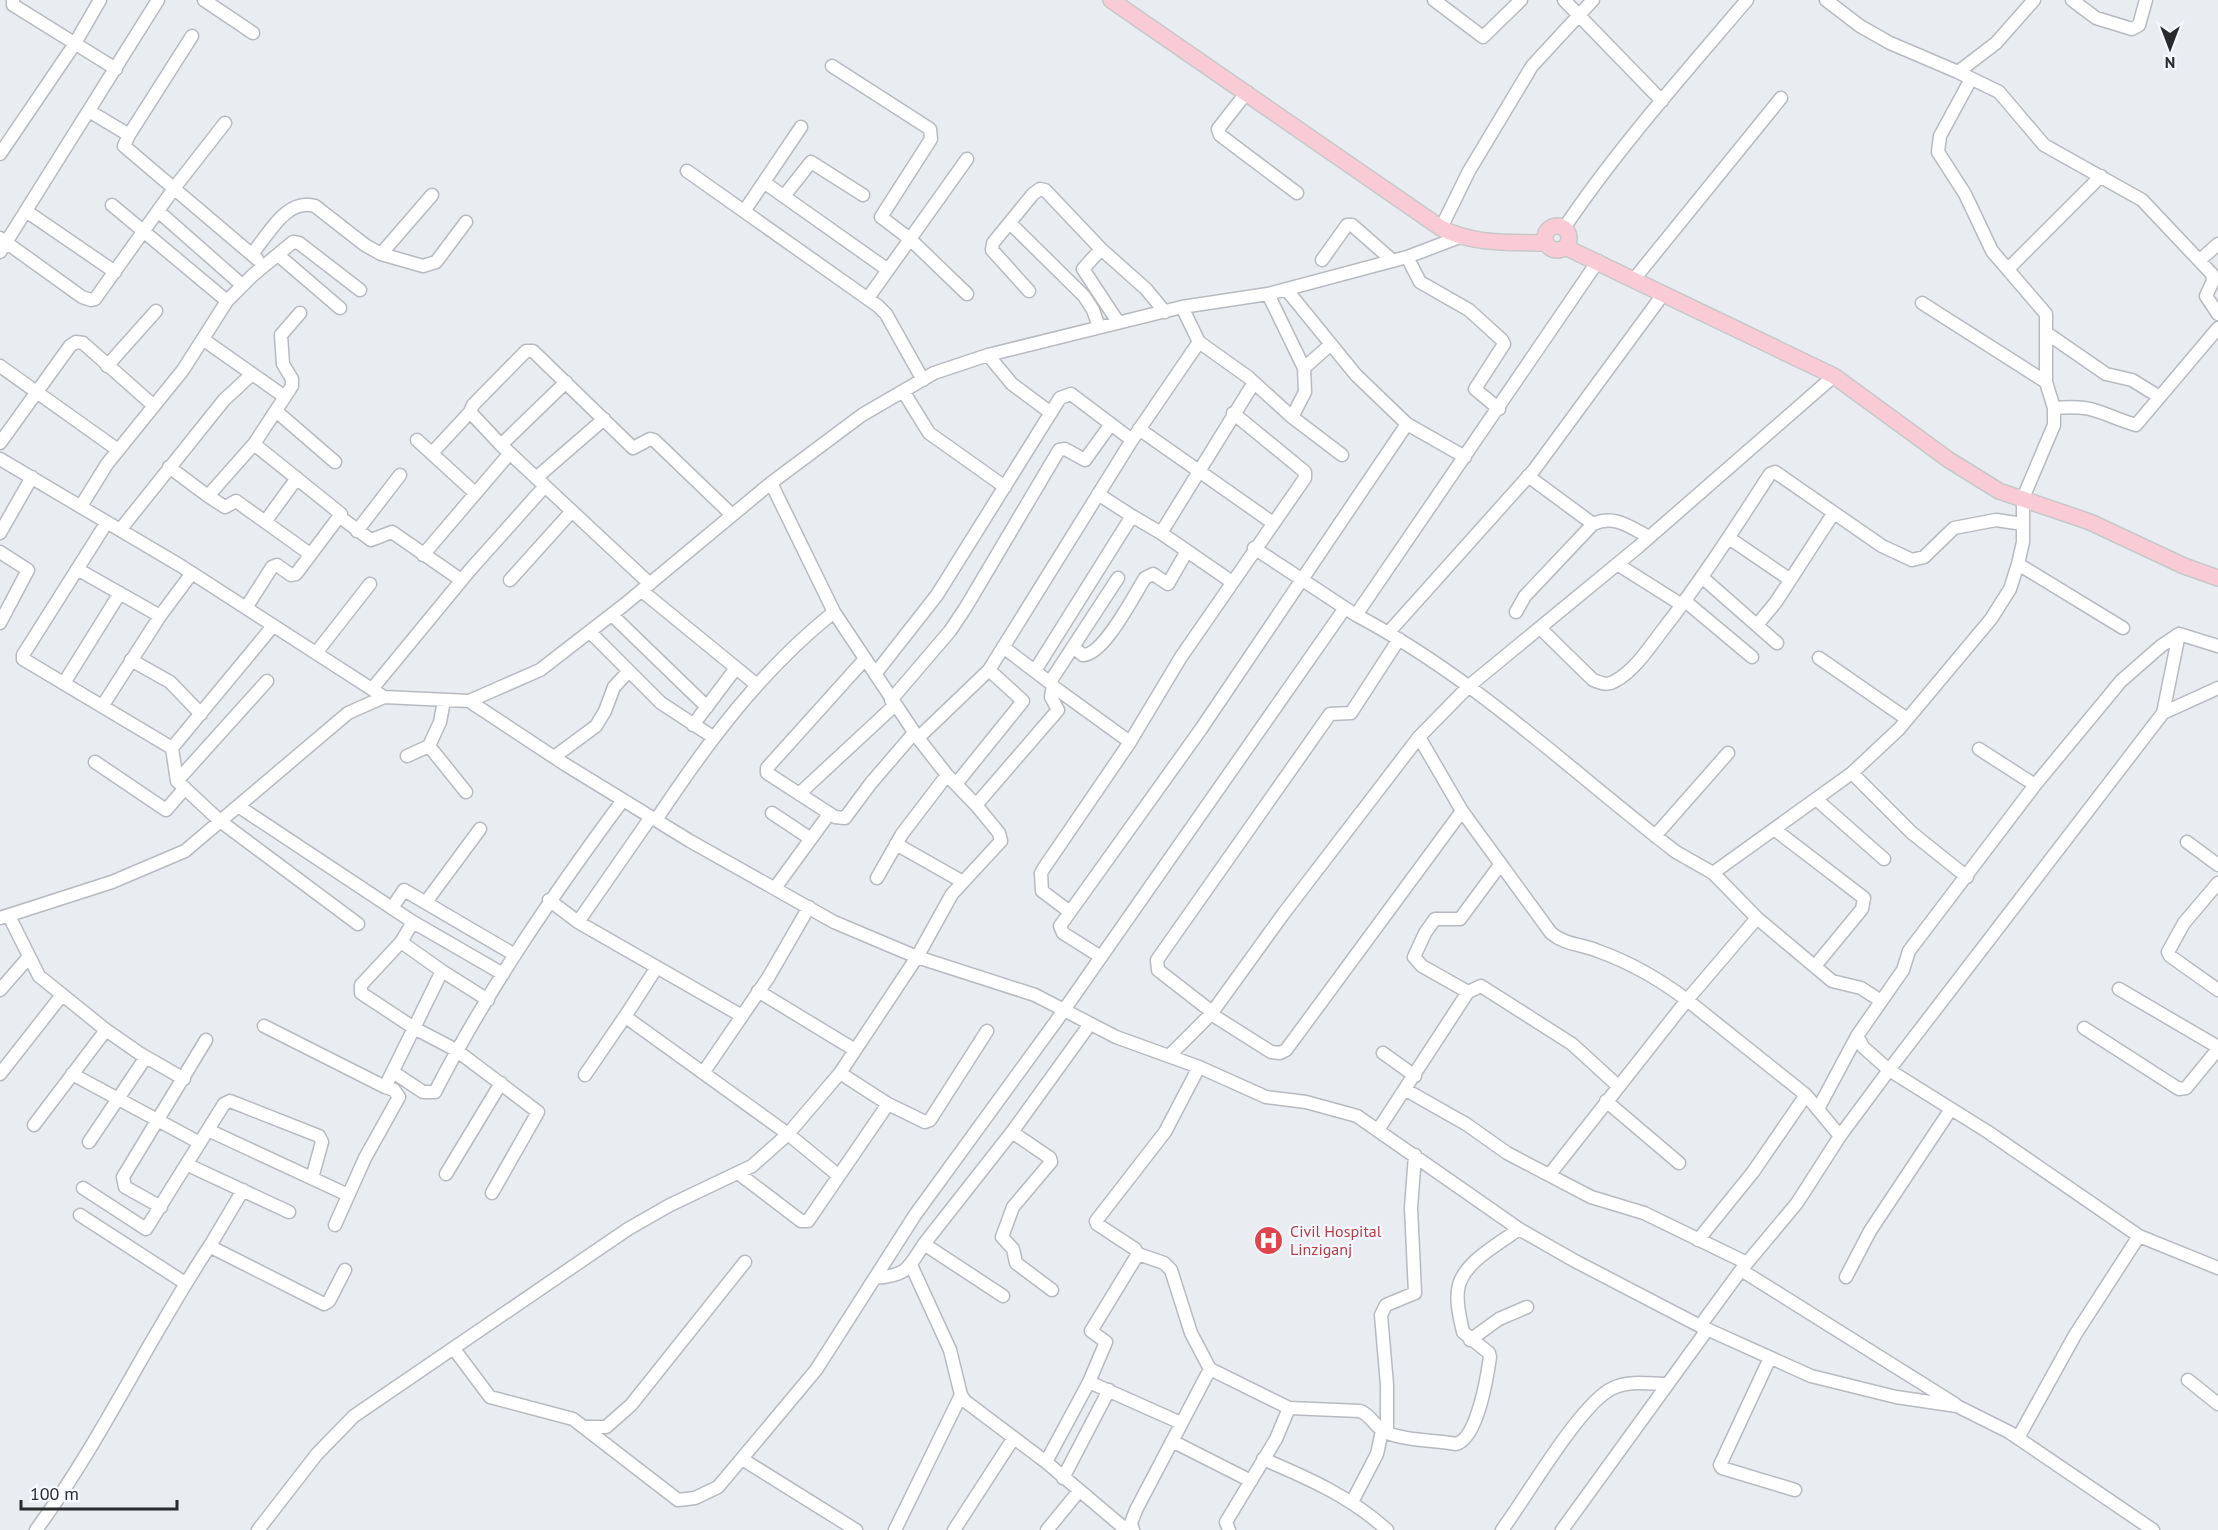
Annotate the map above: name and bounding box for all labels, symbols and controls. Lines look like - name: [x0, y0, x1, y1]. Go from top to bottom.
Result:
- north arrow: [2140, 18, 2200, 78]
- text: N: [2165, 53, 2175, 73]
- place label: Civil Hospital Linziganj: [1290, 1221, 1382, 1259]
- hospital icon: Civil Hospital Linziganj: [1253, 1224, 1285, 1256]
- scale bar: [21, 1473, 177, 1511]
- text: 100 m: [30, 1482, 79, 1505]

